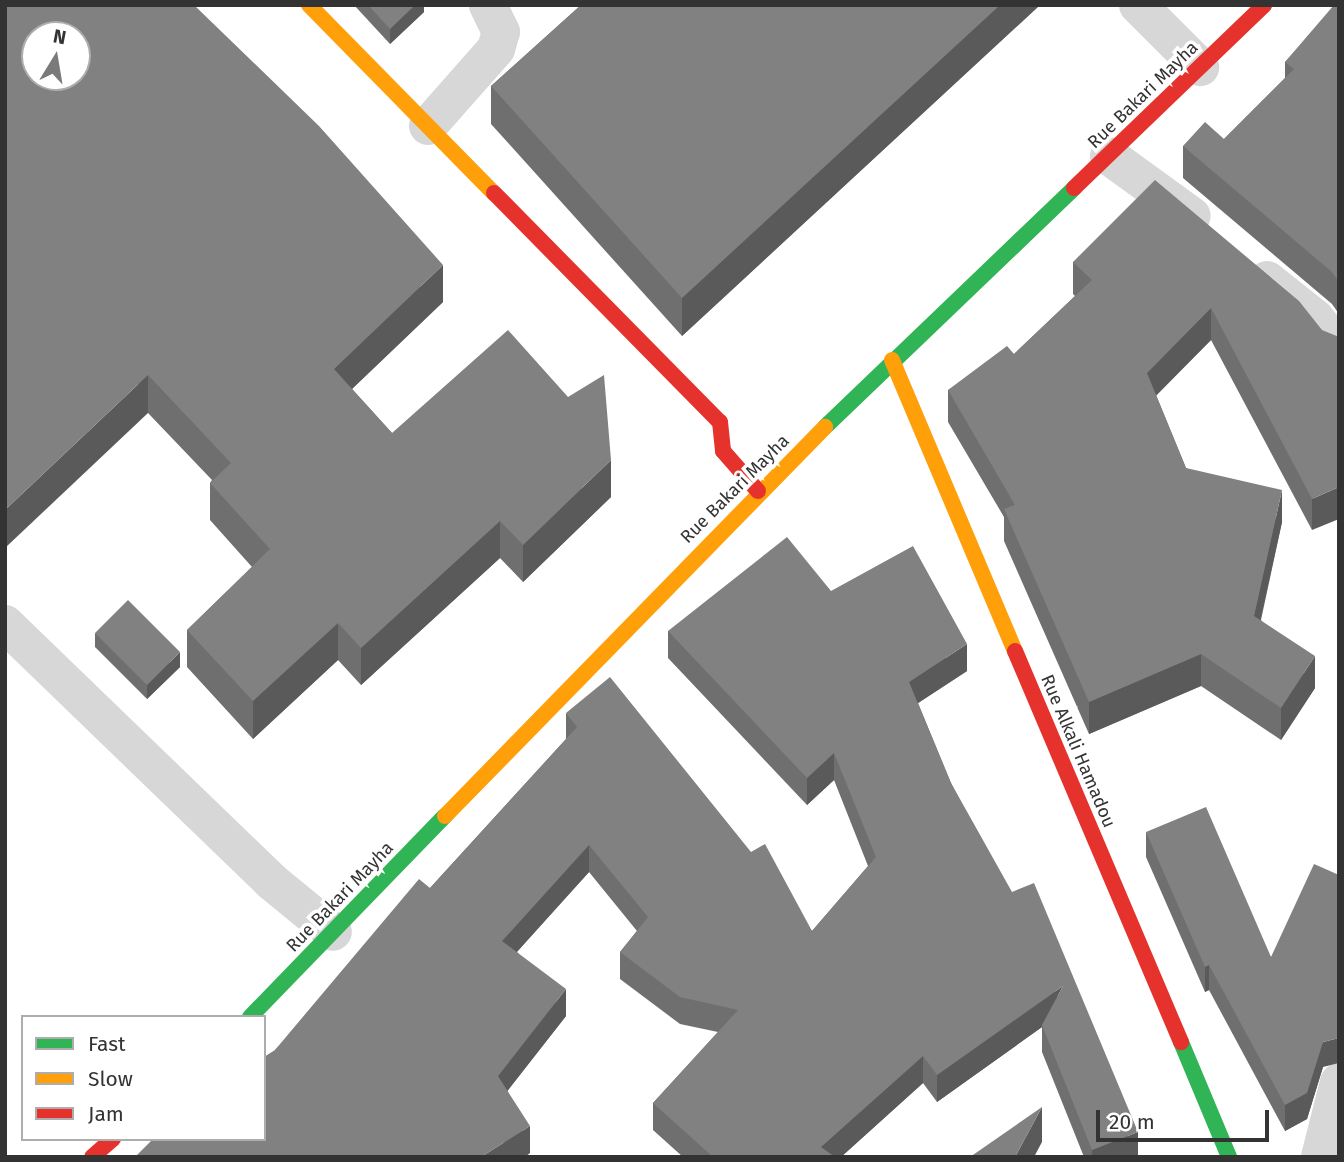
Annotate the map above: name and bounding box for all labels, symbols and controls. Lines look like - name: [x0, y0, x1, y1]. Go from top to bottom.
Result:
- north arrow: [21, 21, 91, 91]
- text: N: [51, 24, 68, 49]
- street label: Rue Bakari Mayha: [1083, 37, 1203, 153]
- street label: Rue Bakari Mayha: [676, 430, 794, 548]
- street label: Rue Alkali Hamadou: [1036, 671, 1120, 831]
- street label: Rue Bakari Mayha: [282, 837, 398, 957]
- legend: [21, 1015, 266, 1141]
- text: Fast: [88, 1031, 126, 1057]
- text: Slow: [88, 1066, 133, 1092]
- scale bar: [1099, 1096, 1272, 1140]
- text: Jam: [88, 1101, 124, 1127]
- text: 20 m: [1109, 1109, 1155, 1135]

